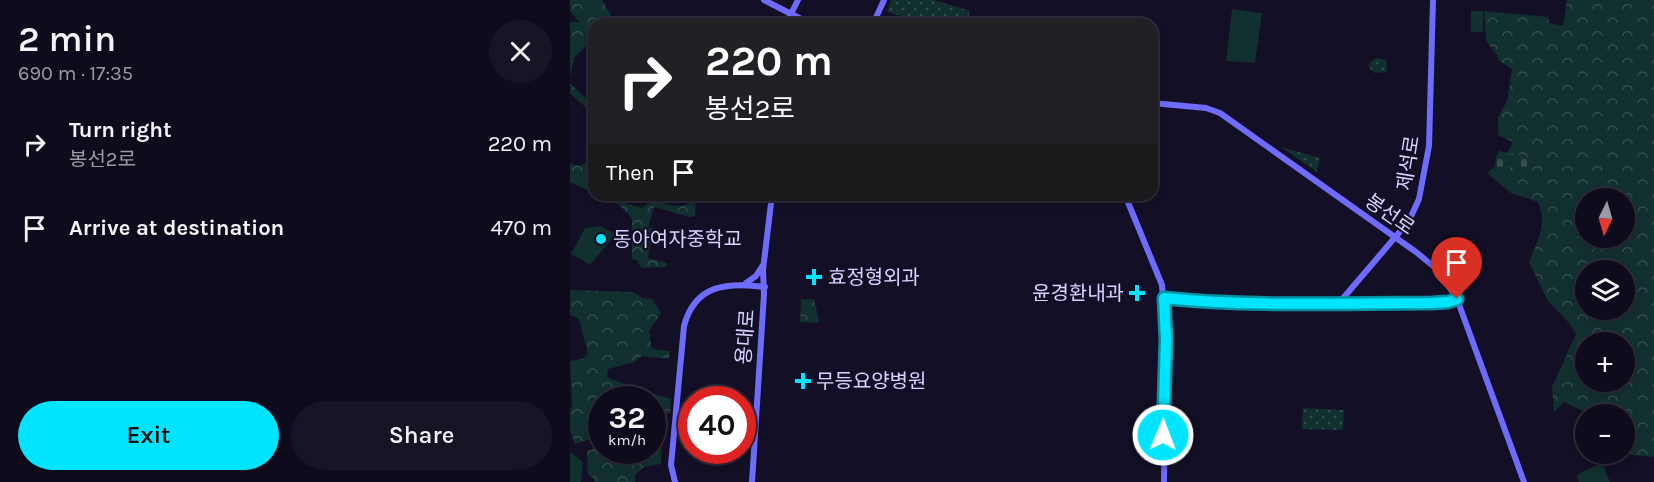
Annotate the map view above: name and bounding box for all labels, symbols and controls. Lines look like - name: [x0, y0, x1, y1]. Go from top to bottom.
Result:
- text: 2 min: [18, 18, 116, 60]
- button: close: [489, 20, 552, 83]
- text: 220 m: [705, 36, 833, 86]
- icon: right: [606, 42, 684, 120]
- text: 690 m · 17:35: [18, 62, 133, 85]
- text: 봉선2로: [705, 93, 795, 125]
- text: Turn right: [69, 117, 172, 143]
- icon: right: [18, 128, 51, 161]
- text: 220 m: [488, 131, 552, 157]
- street label: 제석로: [1393, 134, 1424, 192]
- text: 봉선2로: [69, 148, 136, 171]
- icon: arrive: [667, 156, 700, 189]
- text: Then: [606, 160, 655, 186]
- north arrow: [1575, 188, 1635, 248]
- map controls: [1575, 188, 1635, 464]
- street label: 봉선로: [1361, 189, 1419, 240]
- icon: arrive: [18, 212, 51, 245]
- text: Arrive at destination: [69, 215, 284, 241]
- text: 470 m: [491, 215, 552, 241]
- place label: 동아여자중학교: [613, 228, 742, 251]
- marker: 동아여자중학교: [594, 232, 608, 246]
- pin: [1431, 237, 1482, 299]
- icon: arrive: [1440, 246, 1473, 279]
- button: layers: [1575, 260, 1635, 320]
- place label: 효정형외과: [828, 266, 920, 289]
- marker: 효정형외과: [805, 268, 823, 286]
- place label: 윤경환내과: [1032, 282, 1124, 305]
- marker: 윤경환내과: [1128, 284, 1146, 302]
- street label: 용대로: [732, 309, 759, 365]
- button: +: [1575, 332, 1635, 392]
- place label: 무등요양병원: [816, 370, 926, 393]
- marker: 무등요양병원: [794, 372, 812, 390]
- speed limit sign: 40: [678, 386, 756, 464]
- text: 32: [609, 400, 645, 436]
- button: Exit: [18, 401, 279, 470]
- button: Share: [291, 401, 552, 470]
- position arrow: [1131, 403, 1195, 467]
- button: −: [1575, 404, 1635, 464]
- text: km/h: [608, 431, 646, 449]

